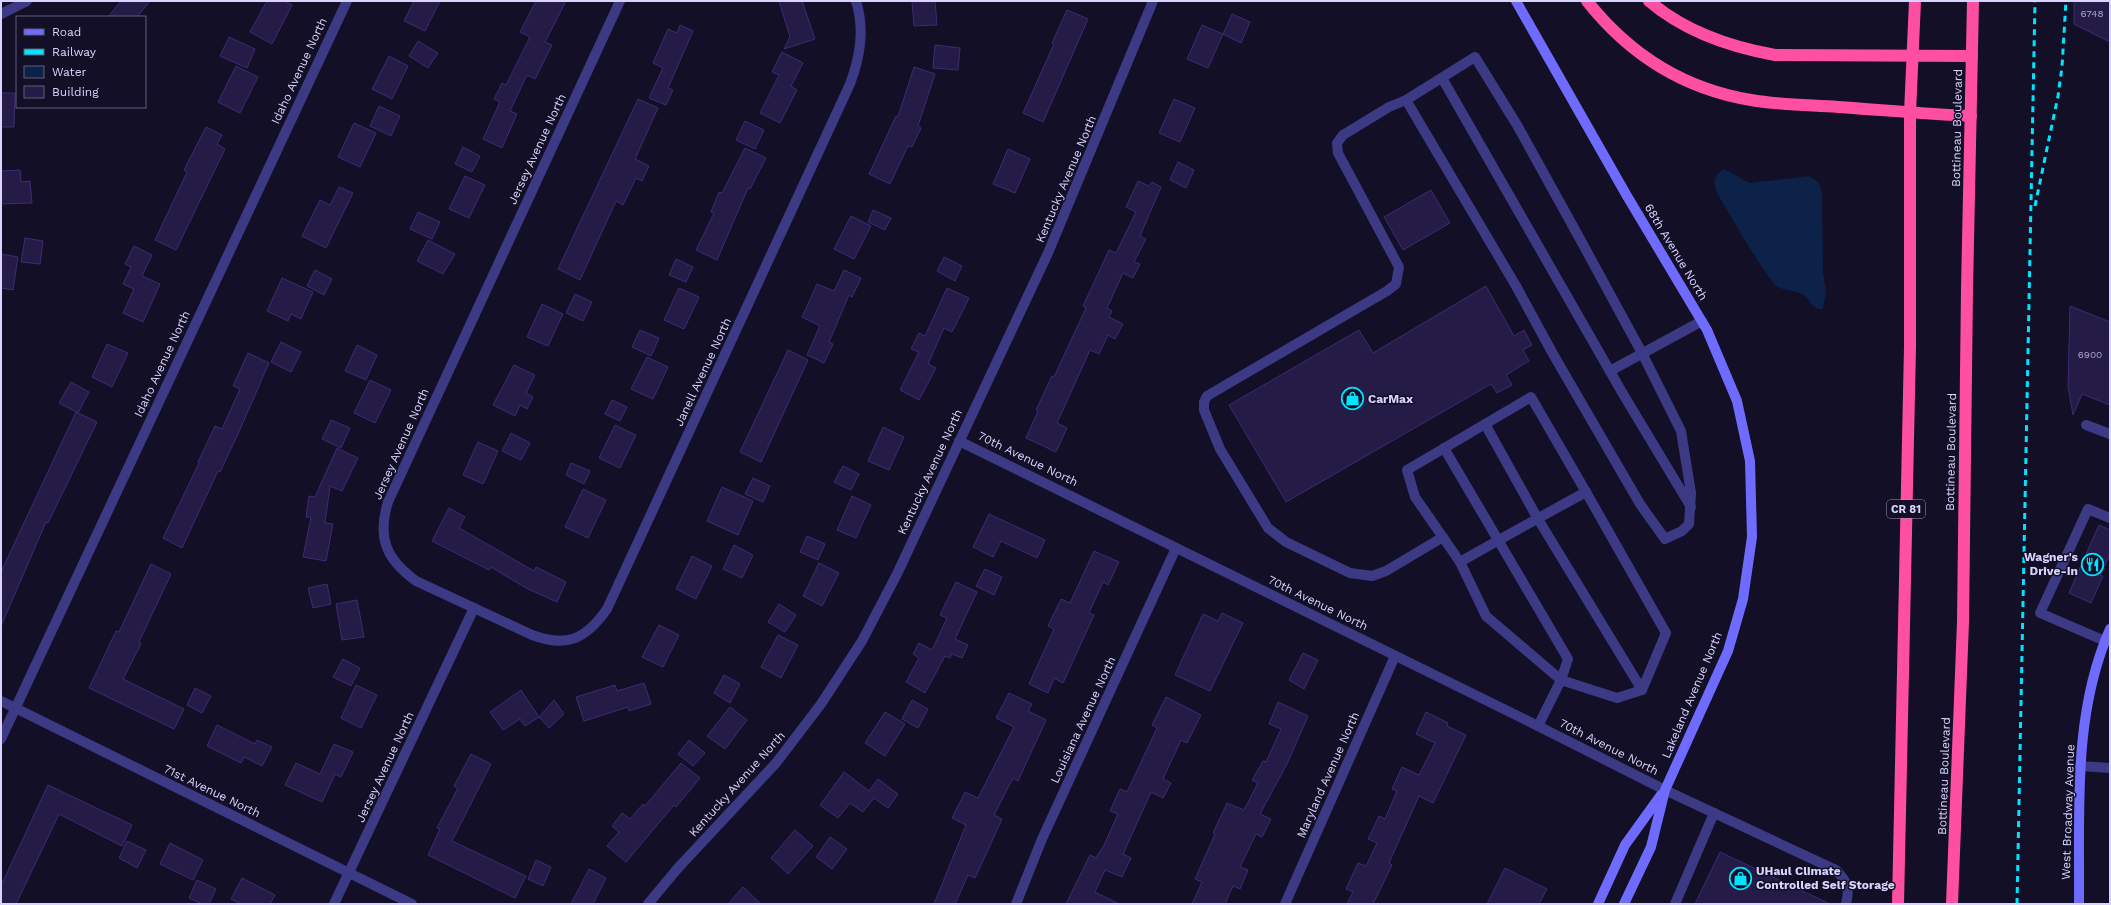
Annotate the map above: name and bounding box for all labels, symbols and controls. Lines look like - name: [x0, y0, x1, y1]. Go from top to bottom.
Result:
- house number: 6748: [2080, 8, 2104, 19]
- legend: [16, 16, 146, 108]
- street label: Idaho Avenue North: [268, 16, 330, 126]
- text: Road: [52, 25, 81, 39]
- text: Railway: [52, 45, 97, 59]
- text: Water: [52, 65, 87, 79]
- street label: Bottineau Boulevard: [1949, 69, 1965, 187]
- text: Building: [52, 85, 99, 99]
- street label: Jersey Avenue North: [505, 92, 569, 206]
- street label: Kentucky Avenue North: [1033, 113, 1099, 245]
- street label: 68th Avenue North: [1642, 201, 1710, 303]
- street label: Idaho Avenue North: [131, 309, 193, 419]
- street label: Janell Avenue North: [672, 316, 734, 428]
- house number: 6900: [2078, 349, 2102, 360]
- street label: Jersey Avenue North: [370, 386, 432, 502]
- shop icon: CarMax: [1339, 386, 1365, 412]
- place label: CarMax: [1368, 392, 1413, 406]
- street label: Bottineau Boulevard: [1943, 393, 1959, 511]
- street label: Kentucky Avenue North: [895, 407, 965, 537]
- street label: 70th Avenue North: [976, 429, 1080, 489]
- road number: CR 81: [1887, 500, 1925, 518]
- place label: Wagner's Drive-In: [2024, 550, 2079, 578]
- restaurant icon: Wagner's Drive-In: [2080, 551, 2106, 577]
- street label: 70th Avenue North: [1266, 573, 1370, 633]
- street label: Lakeland Avenue North: [1659, 630, 1725, 760]
- street label: Louisiana Avenue North: [1047, 654, 1119, 786]
- street label: Jersey Avenue North: [353, 710, 417, 824]
- street label: Maryland Avenue North: [1294, 710, 1362, 840]
- street label: 70th Avenue North: [1557, 716, 1661, 778]
- street label: Bottineau Boulevard: [1935, 717, 1953, 835]
- street label: Kentucky Avenue North: [686, 729, 788, 839]
- street label: West Broadway Avenue: [2059, 744, 2077, 880]
- street label: 71st Avenue North: [161, 762, 263, 820]
- place label: UHaul Climate Controlled Self Storage: [1756, 864, 1895, 892]
- shop icon: UHaul Climate Controlled Self Storage: [1728, 865, 1754, 891]

